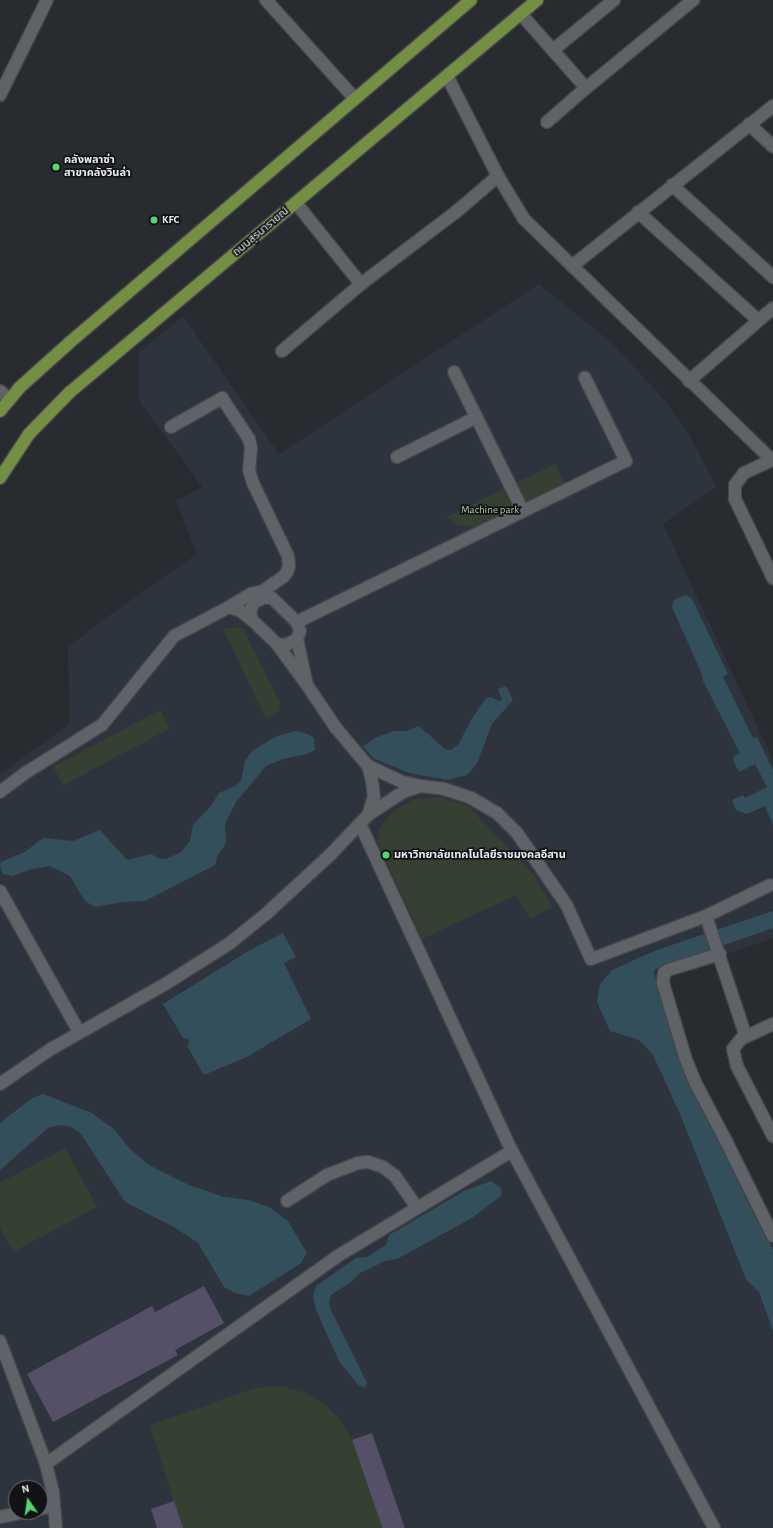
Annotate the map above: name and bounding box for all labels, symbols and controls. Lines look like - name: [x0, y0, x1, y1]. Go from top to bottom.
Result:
- place label: คลังพลาซ่า สาขาคลังวินล่า: [64, 154, 131, 180]
- marker: คลังพลาซ่า สาขาคลังวินล่า: [51, 162, 61, 172]
- street label: ถนนสุรนารายณ์: [230, 205, 292, 259]
- place label: KFC: [162, 213, 179, 227]
- marker: KFC: [149, 215, 159, 225]
- park label: Machine park: [461, 503, 519, 517]
- place label: มหาวิทยาลัยเทคโนโลยีราชมงคลอีสาน: [394, 848, 566, 862]
- marker: มหาวิทยาลัยเทคโนโลยีราชมงคลอีสาน: [381, 850, 391, 860]
- north arrow: [8, 1480, 48, 1520]
- text: N: [20, 1483, 30, 1495]

